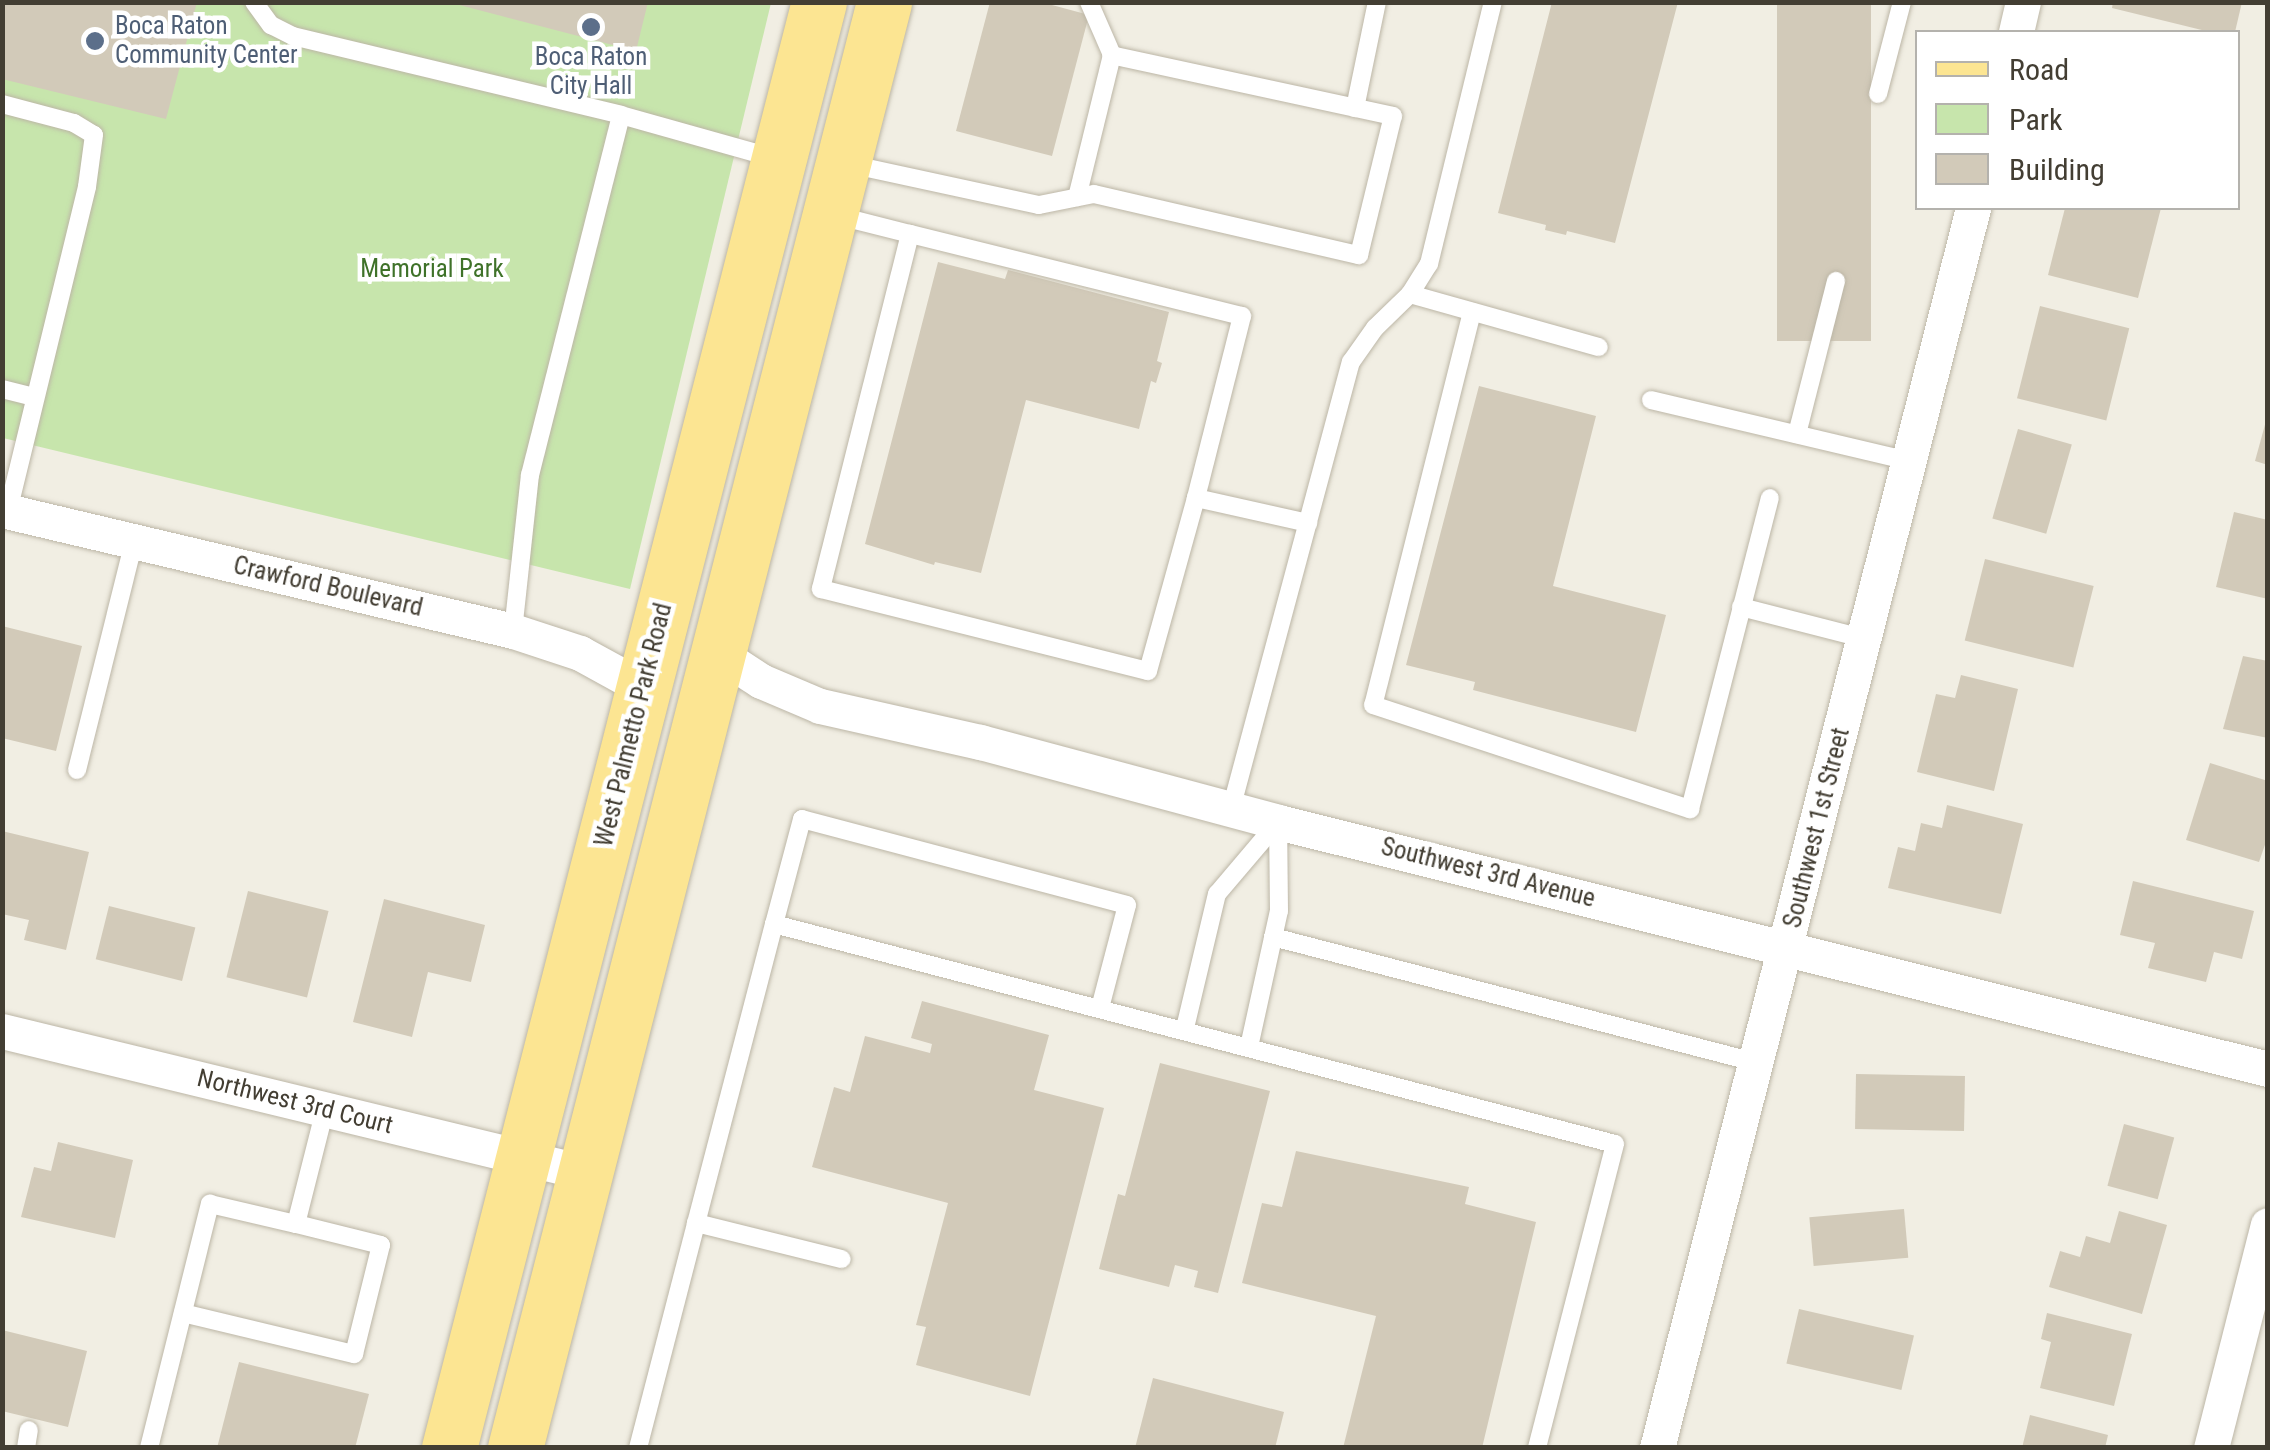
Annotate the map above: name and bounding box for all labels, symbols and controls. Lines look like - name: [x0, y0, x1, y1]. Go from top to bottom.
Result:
- place label: Boca Raton Community Center: [115, 12, 298, 71]
- marker: Boca Raton City Hall: [580, 16, 602, 38]
- marker: Boca Raton Community Center: [84, 30, 106, 52]
- legend: [1915, 30, 2240, 210]
- place label: Boca Raton City Hall: [535, 43, 647, 102]
- text: Road: [2009, 52, 2069, 87]
- text: Park: [2009, 102, 2063, 137]
- text: Building: [2009, 152, 2105, 187]
- park label: Memorial Park: [360, 254, 504, 284]
- street label: Crawford Boulevard: [230, 551, 426, 623]
- street label: West Palmetto Park Road: [589, 600, 679, 850]
- street label: Southwest 1st Street: [1778, 725, 1856, 931]
- street label: Southwest 3rd Avenue: [1378, 832, 1598, 914]
- street label: Northwest 3rd Court: [194, 1063, 396, 1141]

